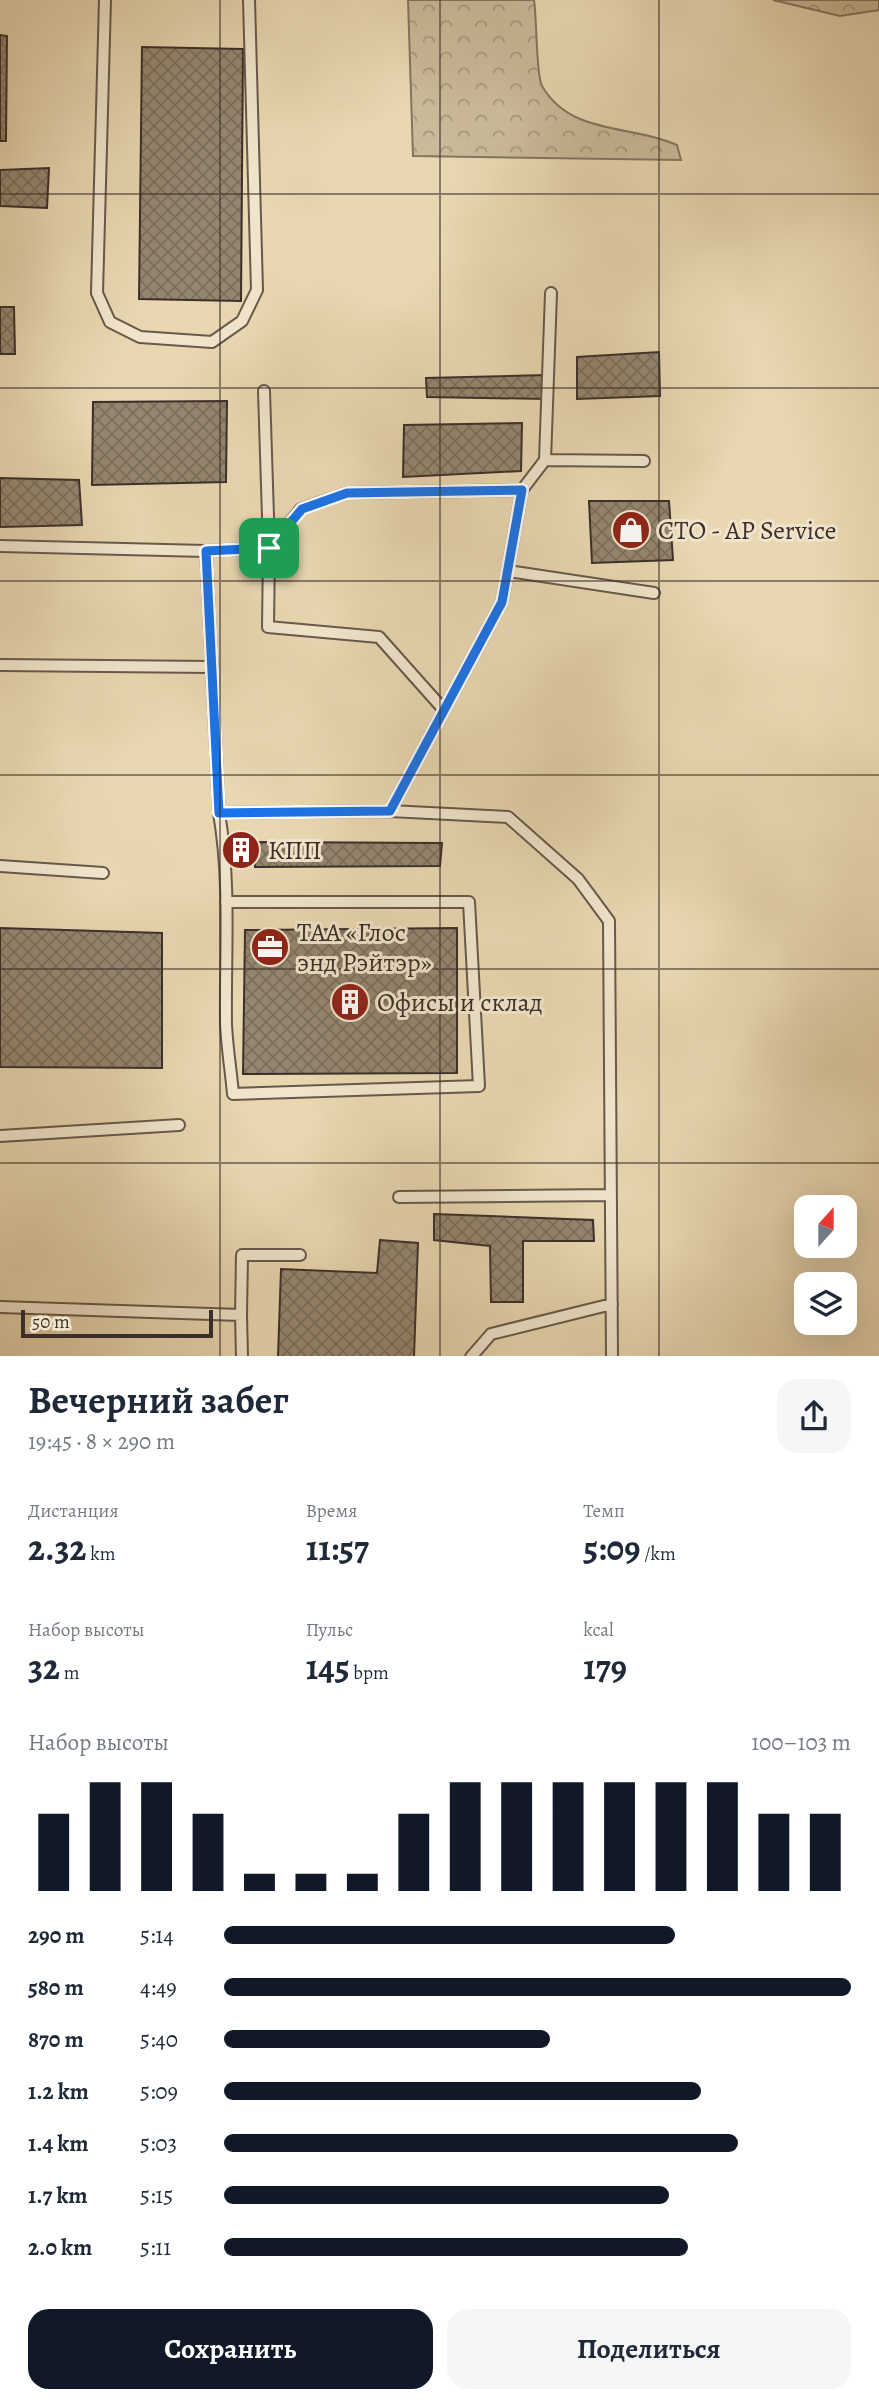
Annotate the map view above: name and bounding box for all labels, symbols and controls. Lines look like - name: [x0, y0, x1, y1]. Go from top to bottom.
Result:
- shop icon: СТО - AP Service: [610, 509, 652, 551]
- place label: СТО - AP Service: [658, 513, 836, 548]
- pin: [239, 518, 299, 578]
- icon: arrive: [250, 529, 288, 567]
- building icon: КПП: [220, 829, 262, 871]
- place label: КПП: [268, 833, 322, 868]
- place label: ТАА «Глос энд Рэйтэр»: [297, 915, 432, 980]
- office icon: ТАА «Глос энд Рэйтэр»: [249, 926, 291, 968]
- building icon: Офисы и склад: [329, 981, 371, 1023]
- place label: Офисы и склад: [377, 985, 543, 1020]
- north arrow: [794, 1195, 858, 1258]
- map controls: [794, 1195, 857, 1335]
- button: layers: [794, 1272, 857, 1335]
- scale bar: [21, 1308, 214, 1339]
- text: 50 m: [32, 1309, 70, 1335]
- text: Вечерний забег: [28, 1374, 289, 1426]
- button: share: [777, 1379, 851, 1453]
- text: 19:45 · 8 × 290 m: [28, 1426, 175, 1457]
- text: Дистанция: [28, 1498, 119, 1524]
- text: Время: [306, 1498, 357, 1524]
- text: Темп: [583, 1498, 625, 1524]
- text: 2.32: [28, 1524, 87, 1572]
- text: 11:57: [306, 1524, 369, 1572]
- text: 5:09: [583, 1524, 640, 1572]
- text: km: [87, 1541, 116, 1567]
- text: /km: [640, 1541, 676, 1567]
- text: Набор высоты: [28, 1617, 144, 1643]
- text: Пульс: [306, 1617, 353, 1643]
- text: kcal: [583, 1617, 614, 1643]
- text: 32: [28, 1643, 60, 1691]
- text: 145: [306, 1643, 350, 1691]
- text: 179: [583, 1643, 627, 1691]
- text: m: [60, 1660, 80, 1686]
- text: bpm: [350, 1660, 389, 1686]
- text: Набор высоты: [28, 1727, 169, 1758]
- text: 100–103 m: [751, 1727, 851, 1758]
- text: 290 m: [28, 1920, 85, 1951]
- text: 5:14: [140, 1920, 174, 1951]
- text: 580 m: [28, 1972, 84, 2003]
- text: 4:49: [140, 1972, 177, 2003]
- text: 870 m: [28, 2024, 84, 2055]
- text: 5:40: [140, 2024, 178, 2055]
- text: 1.2 km: [28, 2076, 89, 2107]
- text: 5:09: [140, 2076, 178, 2107]
- text: 1.4 km: [28, 2128, 89, 2159]
- text: 5:03: [140, 2128, 177, 2159]
- text: 1.7 km: [28, 2180, 88, 2211]
- text: 5:15: [140, 2180, 173, 2211]
- text: 2.0 km: [28, 2232, 92, 2263]
- text: 5:11: [140, 2232, 171, 2263]
- button: Сохранить: [28, 2309, 433, 2389]
- button: Поделиться: [447, 2309, 851, 2389]

